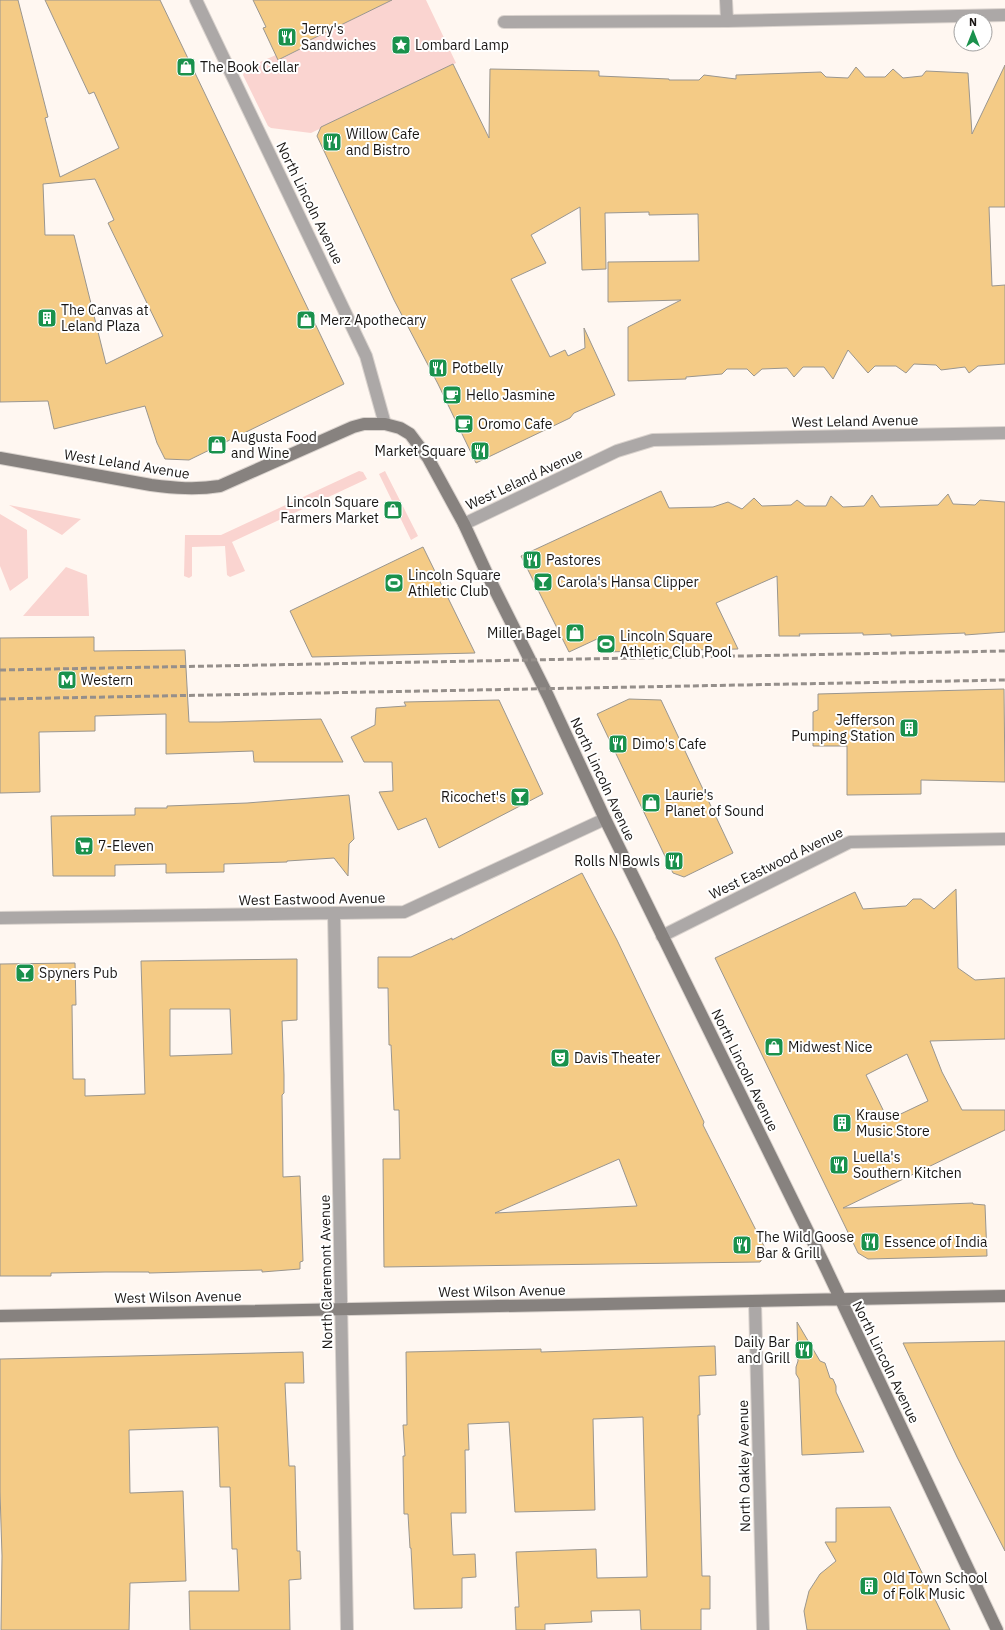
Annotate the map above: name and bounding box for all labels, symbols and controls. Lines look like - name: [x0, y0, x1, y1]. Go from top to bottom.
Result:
- north arrow: [953, 12, 993, 52]
- text: N: [969, 15, 977, 29]
- place label: Jerry's Sandwiches: [301, 20, 377, 54]
- restaurant icon: Jerry's Sandwiches: [276, 26, 298, 48]
- place icon: Lombard Lamp: [390, 34, 412, 56]
- place label: Lombard Lamp: [415, 36, 509, 54]
- shop icon: The Book Cellar: [175, 56, 197, 78]
- place label: The Book Cellar: [200, 58, 299, 76]
- place label: Willow Cafe and Bistro: [346, 125, 420, 159]
- restaurant icon: Willow Cafe and Bistro: [321, 131, 343, 153]
- street label: North Lincoln Avenue: [272, 139, 348, 268]
- place label: The Canvas at Leland Plaza: [61, 301, 149, 335]
- building icon: The Canvas at Leland Plaza: [36, 307, 58, 329]
- shop icon: Merz Apothecary: [295, 309, 317, 331]
- place label: Merz Apothecary: [320, 311, 426, 329]
- restaurant icon: Potbelly: [427, 357, 449, 379]
- place label: Potbelly: [452, 359, 503, 377]
- cafe icon: Hello Jasmine: [441, 384, 463, 406]
- place label: Hello Jasmine: [466, 386, 555, 404]
- street label: West Leland Avenue: [791, 411, 919, 431]
- cafe icon: Oromo Cafe: [453, 413, 475, 435]
- place label: Oromo Cafe: [478, 415, 553, 433]
- place label: Augusta Food and Wine: [231, 428, 317, 462]
- shop icon: Augusta Food and Wine: [206, 434, 228, 456]
- restaurant icon: Market Square: [469, 440, 491, 462]
- place label: Market Square: [375, 442, 466, 460]
- street label: West Leland Avenue: [463, 444, 586, 514]
- street label: West Leland Avenue: [63, 445, 191, 483]
- place label: Lincoln Square Farmers Market: [280, 493, 379, 527]
- shop icon: Lincoln Square Farmers Market: [382, 499, 404, 521]
- restaurant icon: Pastores: [521, 549, 543, 571]
- place label: Pastores: [546, 551, 601, 569]
- place label: Lincoln Square Athletic Club: [408, 566, 501, 600]
- bar icon: Carola's Hansa Clipper: [532, 571, 554, 593]
- sports icon: Lincoln Square Athletic Club: [383, 572, 405, 594]
- place label: Carola's Hansa Clipper: [557, 573, 699, 591]
- shop icon: Miller Bagel: [564, 622, 586, 644]
- place label: Miller Bagel: [487, 624, 561, 642]
- place label: Lincoln Square Athletic Club Pool: [620, 627, 732, 661]
- sports icon: Lincoln Square Athletic Club Pool: [595, 633, 617, 655]
- metro station icon: Western: [56, 669, 78, 691]
- place label: Western: [81, 671, 133, 689]
- place label: Jefferson Pumping Station: [791, 711, 895, 745]
- street label: North Lincoln Avenue: [566, 714, 640, 844]
- building icon: Jefferson Pumping Station: [898, 717, 920, 739]
- restaurant icon: Dimo's Cafe: [607, 733, 629, 755]
- place label: Dimo's Cafe: [632, 735, 707, 753]
- bar icon: Ricochet's: [509, 786, 531, 808]
- place label: Laurie's Planet of Sound: [665, 786, 764, 820]
- place label: Ricochet's: [441, 788, 506, 806]
- shop icon: Laurie's Planet of Sound: [640, 792, 662, 814]
- street label: West Eastwood Avenue: [706, 823, 846, 903]
- supermarket icon: 7-Eleven: [73, 835, 95, 857]
- place label: 7-Eleven: [98, 837, 154, 855]
- restaurant icon: Rolls N Bowls: [663, 850, 685, 872]
- place label: Rolls N Bowls: [574, 852, 660, 870]
- street label: West Eastwood Avenue: [239, 889, 386, 909]
- bar icon: Spyners Pub: [14, 962, 36, 984]
- place label: Spyners Pub: [39, 964, 118, 982]
- street label: North Lincoln Avenue: [707, 1006, 783, 1135]
- shop icon: Midwest Nice: [763, 1036, 785, 1058]
- place label: Midwest Nice: [788, 1038, 873, 1056]
- theatre icon: Davis Theater: [549, 1047, 571, 1069]
- place label: Davis Theater: [574, 1049, 660, 1067]
- place label: Krause Music Store: [856, 1106, 930, 1140]
- building icon: Krause Music Store: [831, 1112, 853, 1134]
- place label: Luella's Southern Kitchen: [853, 1148, 962, 1182]
- restaurant icon: Luella's Southern Kitchen: [828, 1154, 850, 1176]
- street label: North Claremont Avenue: [316, 1194, 336, 1350]
- place label: The Wild Goose Bar & Grill: [756, 1228, 854, 1262]
- restaurant icon: Essence of India: [859, 1231, 881, 1253]
- place label: Essence of India: [884, 1233, 988, 1251]
- restaurant icon: The Wild Goose Bar & Grill: [731, 1234, 753, 1256]
- street label: West Wilson Avenue: [438, 1281, 566, 1301]
- street label: West Wilson Avenue: [114, 1287, 242, 1307]
- street label: North Lincoln Avenue: [848, 1298, 924, 1427]
- place label: Daily Bar and Grill: [734, 1333, 790, 1367]
- restaurant icon: Daily Bar and Grill: [793, 1339, 815, 1361]
- street label: North Oakley Avenue: [734, 1399, 754, 1532]
- place label: Old Town School of Folk Music: [883, 1569, 988, 1603]
- building icon: Old Town School of Folk Music: [858, 1575, 880, 1597]

